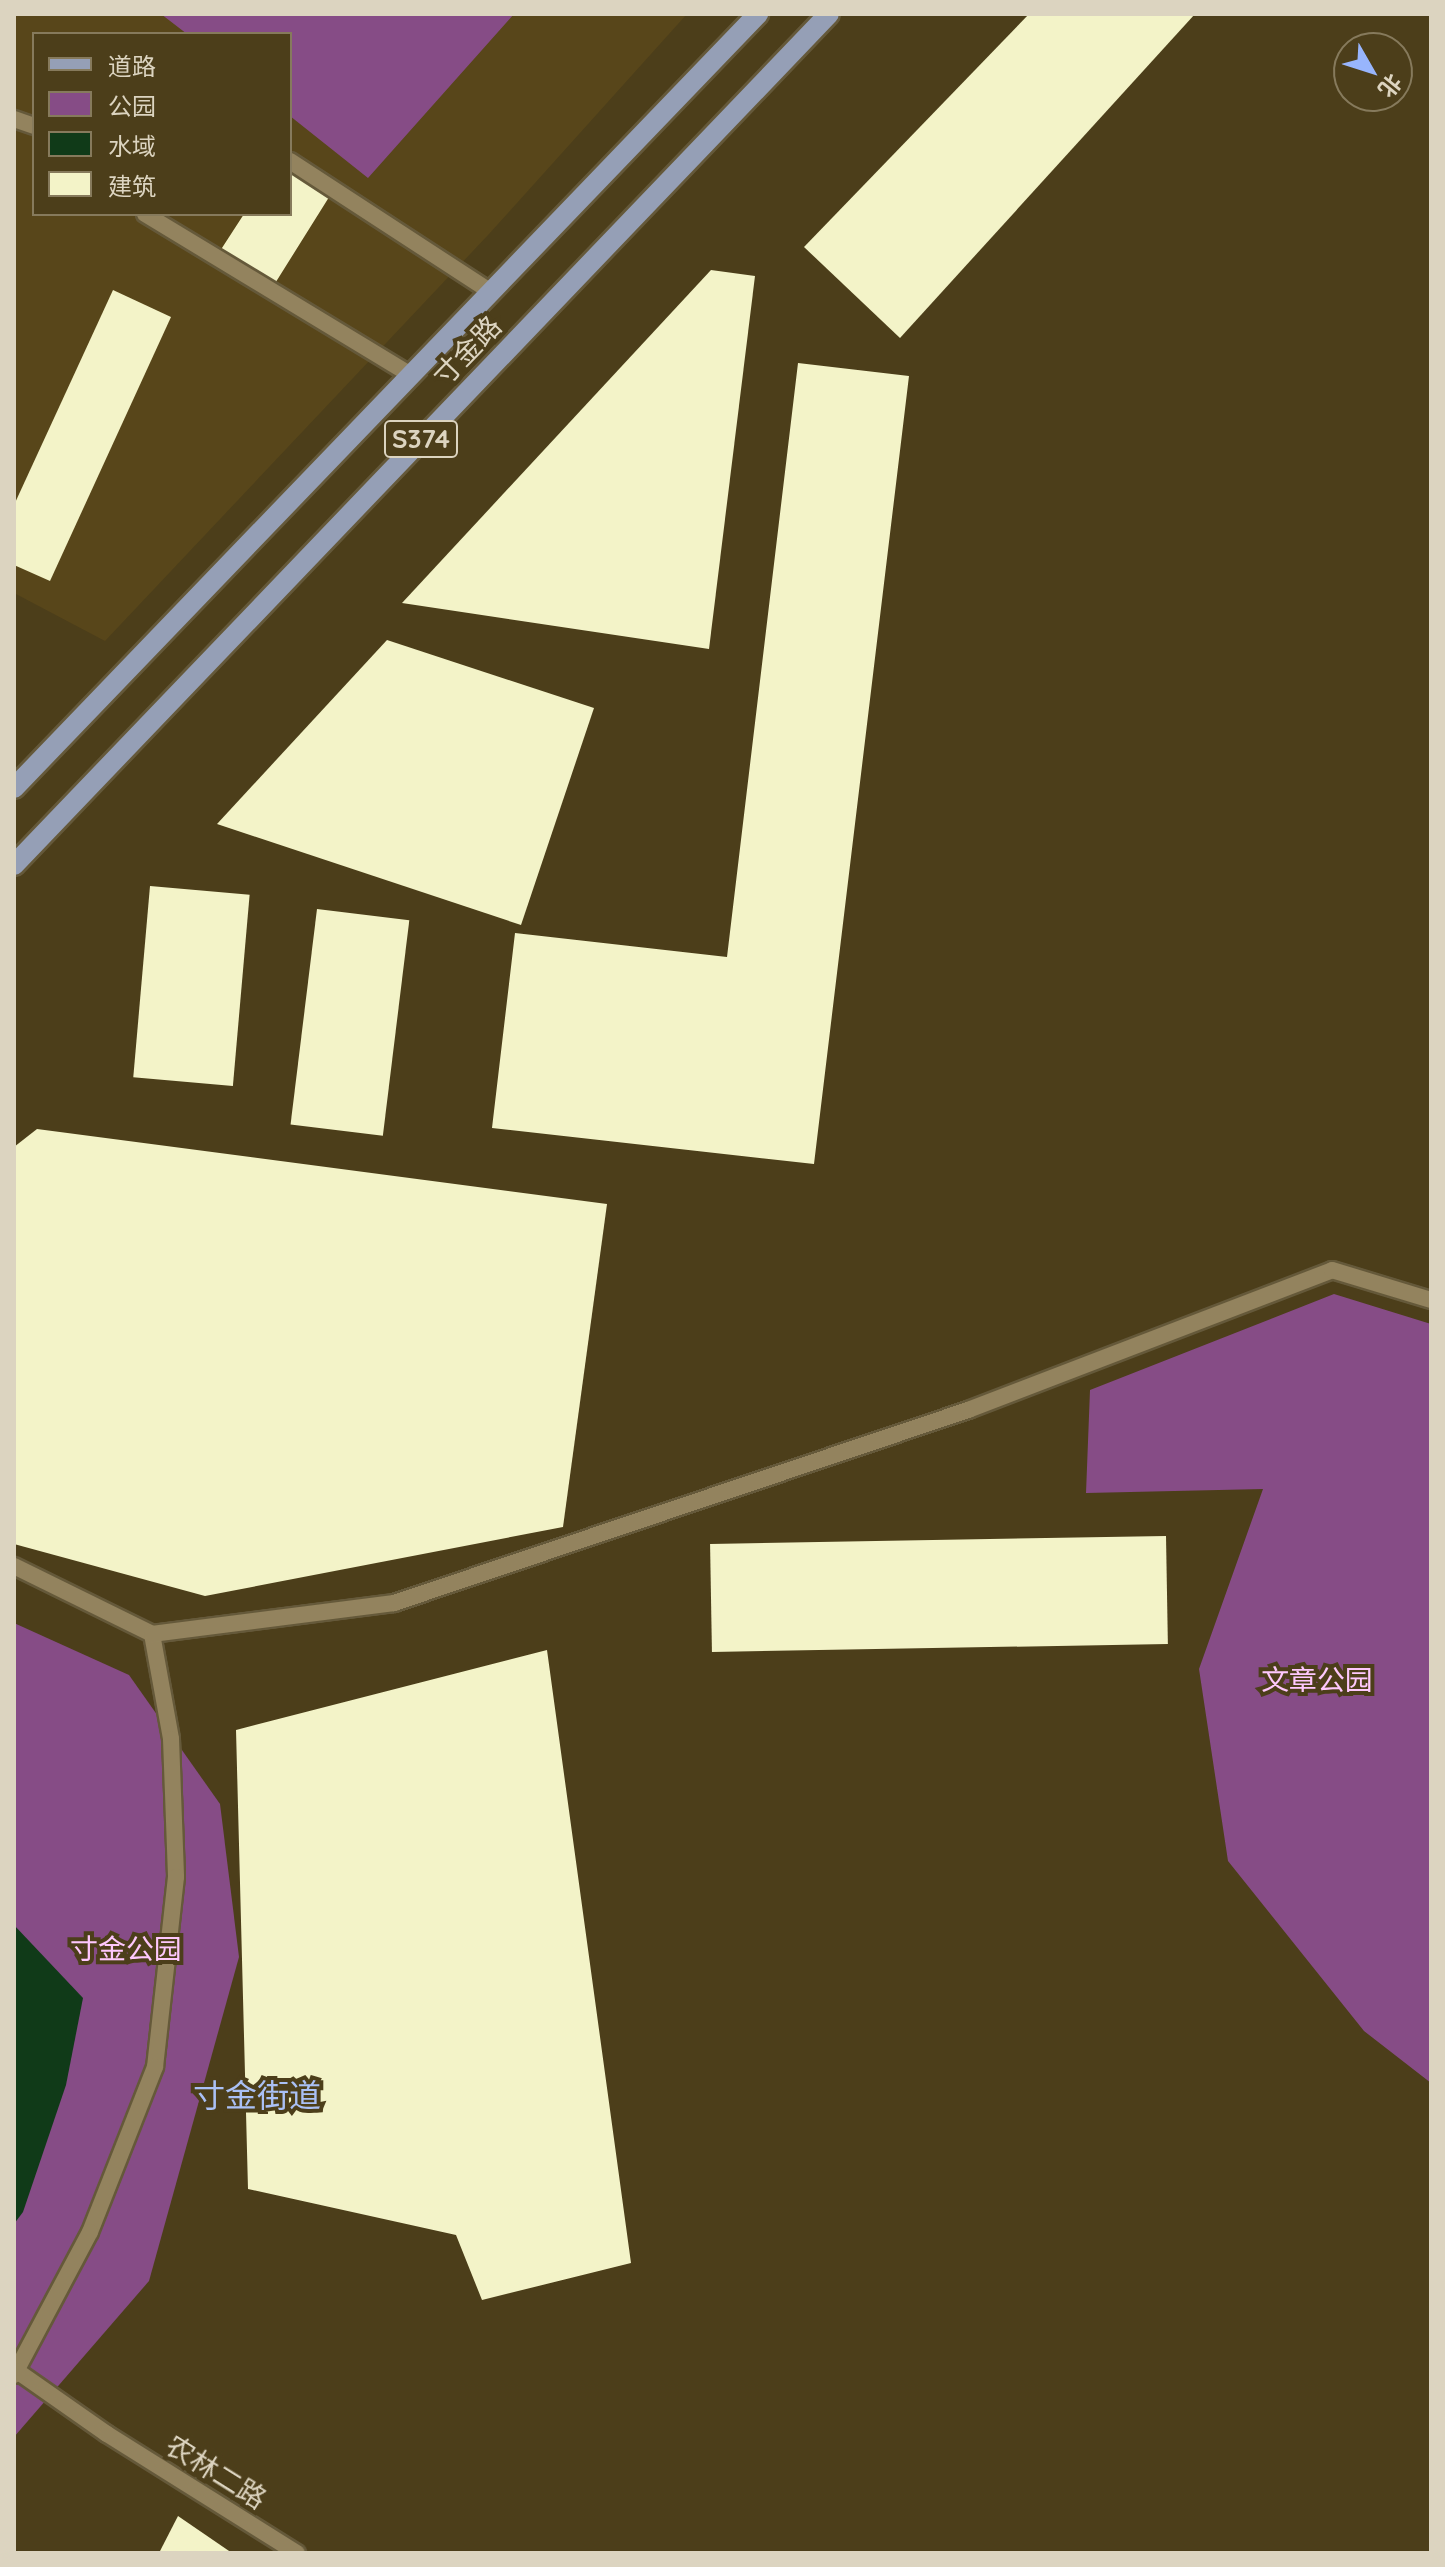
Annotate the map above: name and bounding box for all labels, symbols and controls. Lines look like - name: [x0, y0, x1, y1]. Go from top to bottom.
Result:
- legend: [32, 32, 292, 216]
- north arrow: [1333, 32, 1413, 112]
- text: 道路: [108, 51, 156, 81]
- text: 北: [1372, 68, 1408, 103]
- text: 公园: [108, 91, 156, 121]
- text: 水域: [108, 131, 156, 161]
- text: 建筑: [108, 171, 156, 201]
- street label: 寸金路: [426, 309, 508, 393]
- road number: S374: [383, 417, 459, 461]
- park label: 文章公园: [1261, 1663, 1373, 1697]
- park label: 寸金公园: [70, 1932, 182, 1966]
- district label: 寸金街道: [193, 2076, 321, 2114]
- street label: 农林二路: [160, 2428, 272, 2516]

